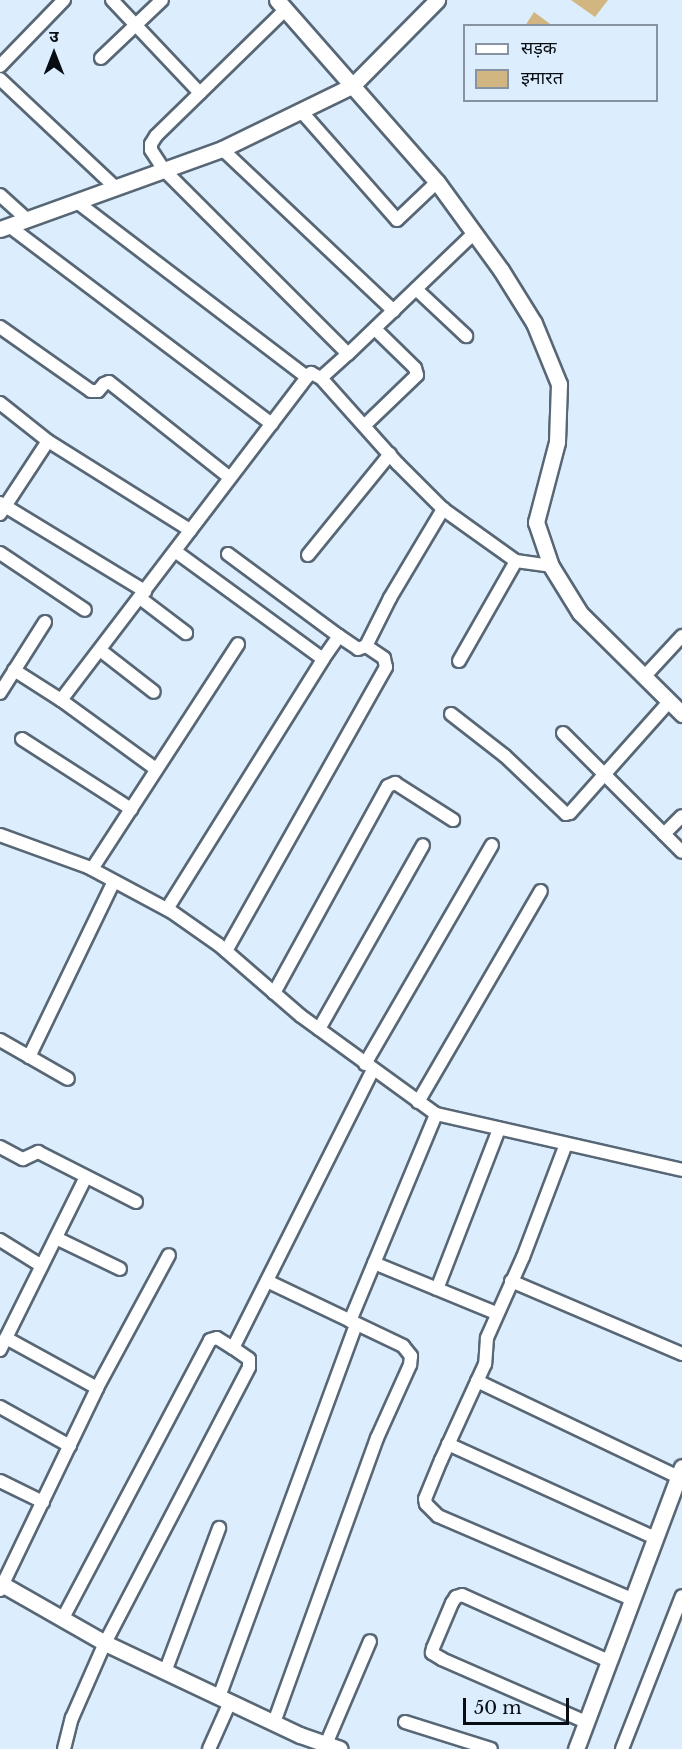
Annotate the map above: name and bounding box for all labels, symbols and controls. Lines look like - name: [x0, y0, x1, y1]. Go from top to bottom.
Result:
- north arrow: [24, 24, 84, 84]
- legend: [463, 24, 658, 102]
- text: उ: [49, 26, 59, 46]
- text: सड़क: [521, 37, 557, 59]
- text: इमारत: [521, 67, 563, 89]
- scale bar: [466, 1686, 572, 1724]
- text: 50 m: [474, 1697, 522, 1719]

